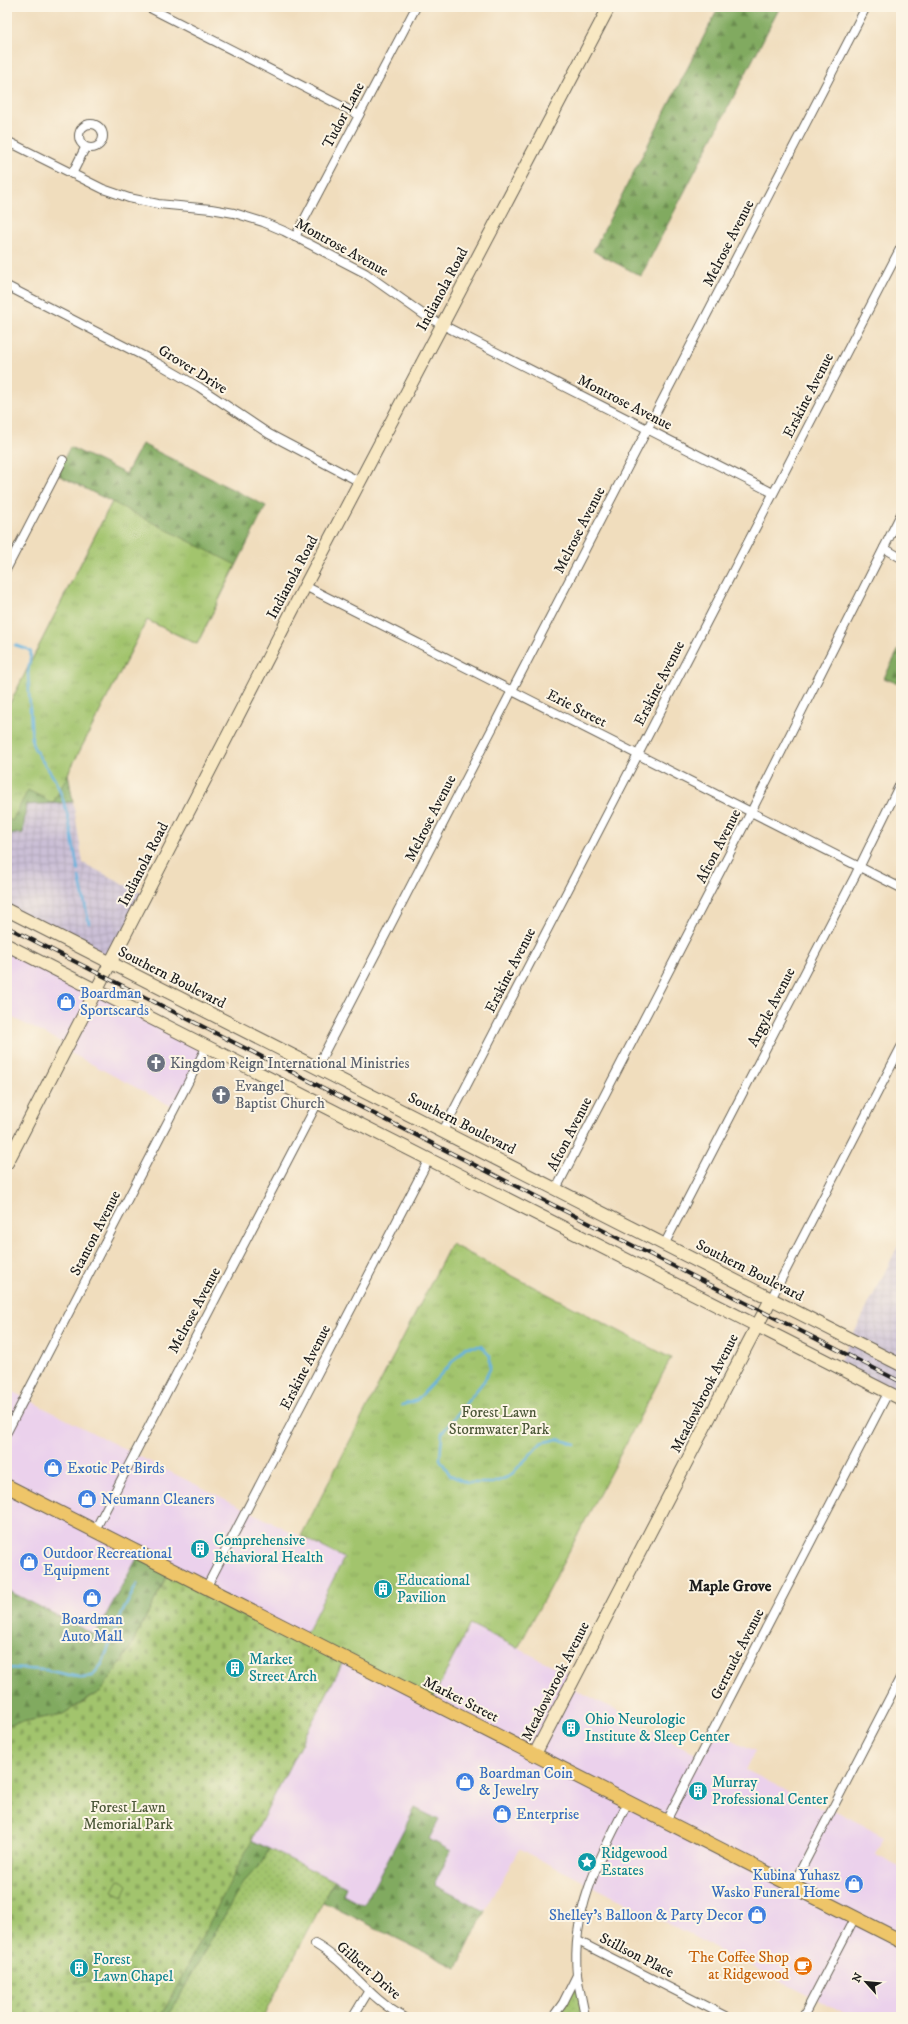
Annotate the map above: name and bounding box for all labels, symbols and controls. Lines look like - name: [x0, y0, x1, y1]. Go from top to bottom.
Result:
- street label: Tudor Lane: [318, 79, 369, 152]
- street label: Melrose Avenue: [698, 197, 758, 290]
- street label: Montrose Avenue: [292, 214, 392, 281]
- street label: Indianola Road: [412, 244, 473, 334]
- street label: Grover Drive: [154, 341, 231, 398]
- street label: Erskine Avenue: [779, 349, 838, 441]
- street label: Montrose Avenue: [574, 370, 675, 434]
- street label: Melrose Avenue: [549, 484, 609, 577]
- street label: Indianola Road: [262, 532, 323, 622]
- street label: Erskine Avenue: [630, 637, 689, 729]
- street label: Erie Street: [544, 685, 610, 732]
- street label: Melrose Avenue: [400, 772, 460, 865]
- street label: Afton Avenue: [692, 806, 745, 887]
- street label: Indianola Road: [114, 819, 173, 909]
- street label: Erskine Avenue: [481, 924, 540, 1016]
- street label: Southern Boulevard: [115, 942, 229, 1013]
- street label: Argyle Avenue: [743, 964, 800, 1050]
- place label: Boardman Sportscards: [80, 984, 149, 1020]
- shop icon: Boardman Sportscards: [55, 991, 77, 1013]
- church icon: Kingdom Reign International Ministries: [145, 1052, 167, 1074]
- place label: Kingdom Reign International Ministries: [170, 1054, 410, 1073]
- place label: Evangel Baptist Church: [235, 1077, 325, 1113]
- church icon: Evangel Baptist Church: [210, 1084, 232, 1106]
- street label: Southern Boulevard: [405, 1088, 519, 1159]
- street label: Afton Avenue: [543, 1094, 596, 1175]
- street label: Stanton Avenue: [66, 1187, 125, 1279]
- street label: Southern Boulevard: [693, 1235, 807, 1306]
- street label: Melrose Avenue: [164, 1264, 225, 1357]
- street label: Erskine Avenue: [276, 1321, 335, 1413]
- street label: Meadowbrook Avenue: [666, 1330, 743, 1456]
- park label: Forest Lawn Stormwater Park: [449, 1403, 550, 1439]
- shop icon: Exotic Pet Birds: [42, 1457, 64, 1479]
- place label: Exotic Pet Birds: [67, 1459, 165, 1478]
- shop icon: Neumann Cleaners: [76, 1488, 98, 1510]
- place label: Neumann Cleaners: [101, 1490, 215, 1509]
- place label: Comprehensive Behavioral Health: [214, 1531, 323, 1567]
- building icon: Comprehensive Behavioral Health: [189, 1538, 211, 1560]
- place label: Outdoor Recreational Equipment: [43, 1544, 172, 1580]
- shop icon: Outdoor Recreational Equipment: [18, 1551, 40, 1573]
- place label: Educational Pavilion: [397, 1571, 470, 1607]
- district label: Maple Grove: [689, 1576, 772, 1596]
- building icon: Educational Pavilion: [372, 1578, 394, 1600]
- shop icon: Boardman Auto Mall: [81, 1587, 103, 1609]
- street label: Gertrude Avenue: [706, 1605, 769, 1703]
- place label: Boardman Auto Mall: [61, 1610, 123, 1646]
- street label: Meadowbrook Avenue: [517, 1618, 594, 1744]
- place label: Market Street Arch: [249, 1650, 317, 1686]
- building icon: Market Street Arch: [224, 1657, 246, 1679]
- street label: Market Street: [420, 1672, 502, 1727]
- place label: Ohio Neurologic Institute & Sleep Center: [585, 1710, 730, 1746]
- building icon: Ohio Neurologic Institute & Sleep Center: [560, 1717, 582, 1739]
- place label: Boardman Coin & Jewelry: [479, 1764, 573, 1800]
- shop icon: Boardman Coin & Jewelry: [454, 1771, 476, 1793]
- place label: Murray Professional Center: [712, 1773, 829, 1809]
- building icon: Murray Professional Center: [687, 1780, 709, 1802]
- park label: Forest Lawn Memorial Park: [83, 1798, 173, 1834]
- shop icon: Enterprise: [491, 1803, 513, 1825]
- place label: Enterprise: [516, 1805, 579, 1824]
- place label: Ridgewood Estates: [601, 1844, 668, 1880]
- place icon: Ridgewood Estates: [576, 1851, 598, 1873]
- place label: Kubina Yuhasz Wasko Funeral Home: [710, 1866, 840, 1902]
- shop icon: Kubina Yuhasz Wasko Funeral Home: [843, 1873, 865, 1895]
- shop icon: Shelley's Balloon & Party Decor: [746, 1904, 768, 1926]
- place label: Shelley's Balloon & Party Decor: [549, 1906, 743, 1925]
- street label: Stillson Place: [596, 1929, 677, 1982]
- street label: Gilbert Drive: [333, 1937, 405, 2003]
- place label: The Coffee Shop at Ridgewood: [689, 1948, 790, 1984]
- place label: Forest Lawn Chapel: [93, 1950, 174, 1986]
- cafe icon: The Coffee Shop at Ridgewood: [792, 1955, 814, 1977]
- building icon: Forest Lawn Chapel: [68, 1957, 90, 1979]
- north arrow: [846, 1962, 886, 2002]
- text: N: [850, 1971, 866, 1985]

